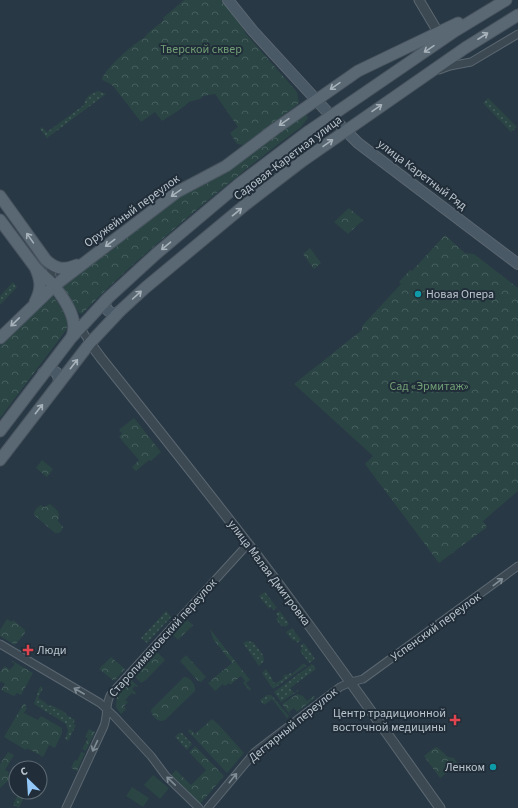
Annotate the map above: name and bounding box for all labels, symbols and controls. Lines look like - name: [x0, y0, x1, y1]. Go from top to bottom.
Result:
- one-way arrow: [477, 32, 488, 40]
- park label: Тверской сквер: [160, 41, 242, 58]
- one-way arrow: [424, 45, 435, 53]
- one-way arrow: [330, 82, 341, 90]
- one-way arrow: [372, 104, 383, 112]
- street label: Садовая-Каретная улица: [230, 112, 346, 204]
- one-way arrow: [279, 118, 290, 126]
- street label: улица Каретный Ряд: [374, 136, 471, 215]
- one-way arrow: [322, 139, 333, 147]
- street label: Оружейный переулок: [81, 170, 183, 252]
- one-way arrow: [170, 189, 181, 197]
- one-way arrow: [232, 207, 243, 216]
- one-way arrow: [26, 232, 34, 243]
- one-way arrow: [105, 239, 116, 247]
- one-way arrow: [161, 241, 171, 251]
- place label: Новая Опера: [426, 286, 494, 303]
- marker: Новая Опера: [413, 289, 423, 299]
- one-way arrow: [132, 290, 142, 300]
- one-way arrow: [10, 318, 20, 327]
- one-way arrow: [70, 359, 78, 370]
- park label: Сад «Эрмитаж»: [389, 378, 469, 395]
- one-way arrow: [35, 404, 43, 415]
- street label: улица Малая Дмитровка: [224, 517, 314, 629]
- street label: Старопименовский переулок: [105, 575, 221, 701]
- one-way arrow: [492, 577, 503, 586]
- street label: Успенский переулок: [388, 589, 485, 665]
- place label: Люди: [37, 642, 67, 659]
- marker: Люди: [22, 644, 34, 656]
- street label: Дегтярный переулок: [245, 684, 341, 766]
- one-way arrow: [73, 686, 85, 694]
- place label: Центр традиционной восточной медицины: [333, 705, 446, 736]
- marker: Центр традиционной восточной медицины: [449, 714, 461, 726]
- one-way arrow: [91, 739, 98, 751]
- place label: Ленком: [445, 759, 485, 776]
- north arrow: [8, 760, 48, 800]
- marker: Ленком: [488, 762, 498, 772]
- text: С: [18, 763, 31, 780]
- one-way arrow: [229, 773, 238, 783]
- one-way arrow: [166, 776, 176, 786]

